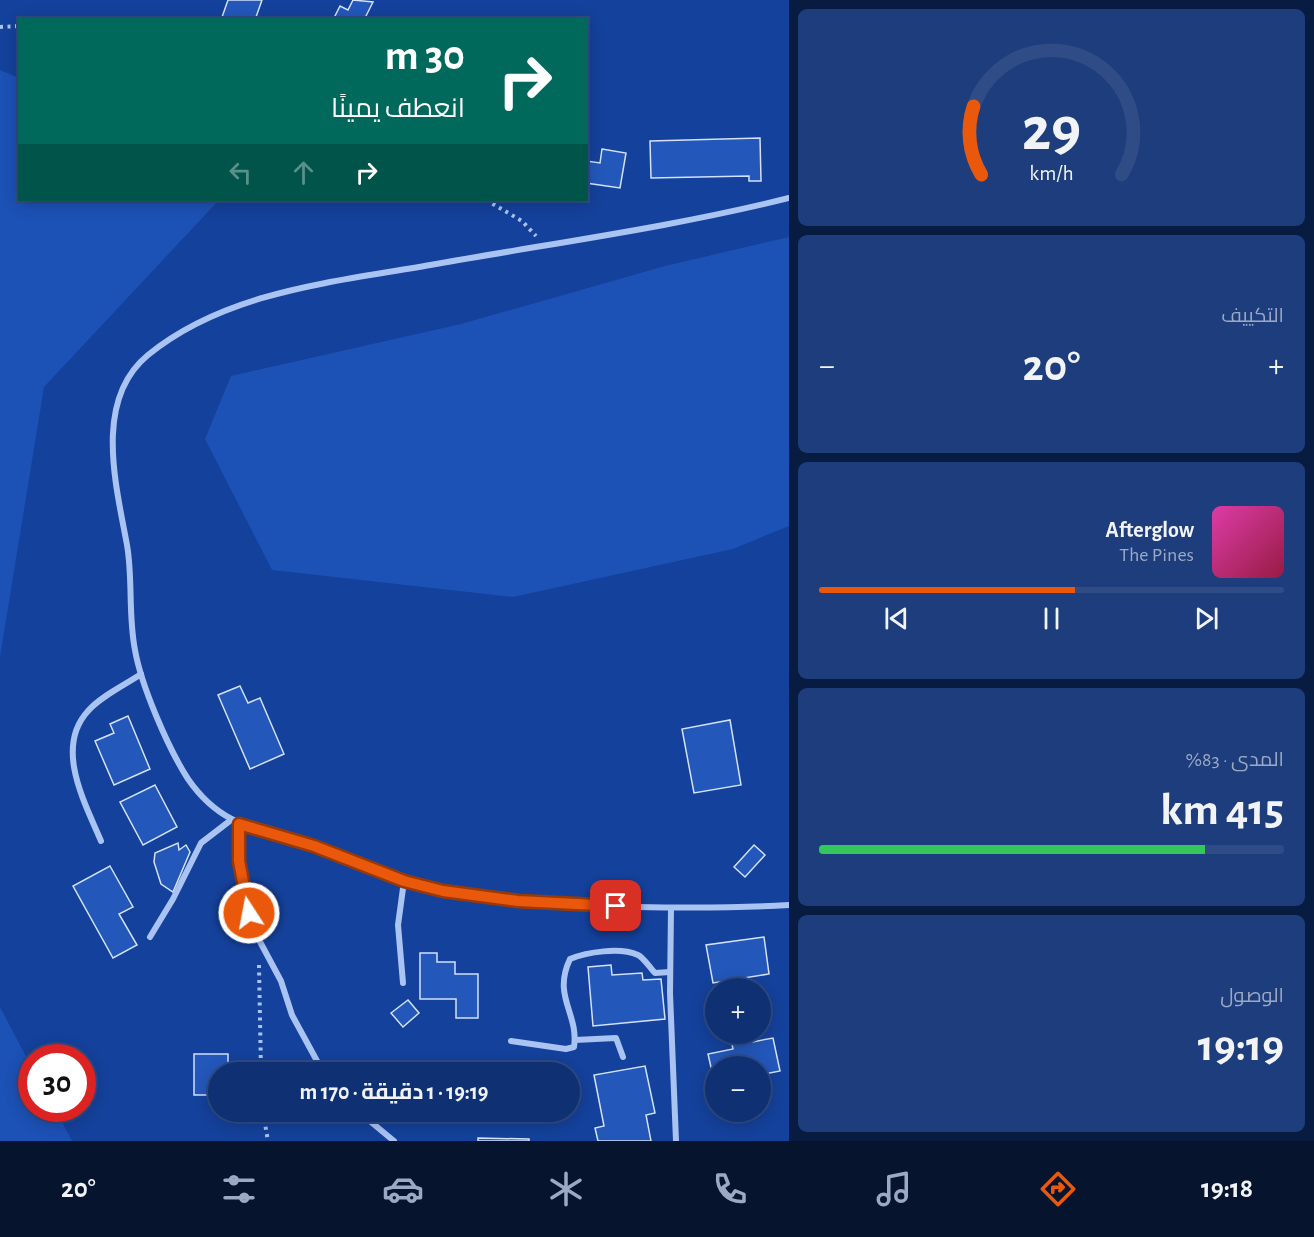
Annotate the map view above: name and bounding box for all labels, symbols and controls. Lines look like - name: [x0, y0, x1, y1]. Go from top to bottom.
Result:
- text: 30 m: [385, 35, 465, 77]
- icon: right: [486, 42, 564, 120]
- text: انعطف يمينًا: [331, 95, 465, 122]
- text: 29: [1022, 99, 1081, 161]
- icon: left: [224, 156, 257, 189]
- icon: ahead: [287, 156, 320, 189]
- icon: right: [350, 156, 383, 189]
- text: km/h: [1029, 163, 1074, 184]
- text: التكييف: [1221, 306, 1284, 326]
- text: 20°: [1023, 344, 1080, 389]
- text: −: [819, 350, 835, 383]
- text: +: [1268, 350, 1284, 383]
- text: Afterglow: [1106, 519, 1194, 541]
- text: The Pines: [1119, 545, 1194, 565]
- icon: previous: [880, 602, 913, 635]
- icon: pause: [1035, 602, 1068, 635]
- icon: next: [1190, 602, 1223, 635]
- text: المدى · 83%: [1186, 750, 1284, 770]
- text: 415 km: [1160, 788, 1284, 833]
- pin: [590, 880, 641, 931]
- position arrow: [217, 881, 281, 945]
- icon: arrive: [599, 889, 632, 922]
- map controls: [705, 978, 771, 1122]
- button: +: [705, 978, 771, 1044]
- text: الوصول: [1220, 986, 1284, 1006]
- text: 19:19: [1198, 1024, 1284, 1069]
- speed limit sign: 30: [18, 1044, 96, 1122]
- button: −: [705, 1056, 771, 1122]
- text: 19:19 · 1 دقيقة · 170 m: [300, 1081, 488, 1103]
- icon: filters: [218, 1168, 260, 1210]
- icon: car: [382, 1168, 424, 1210]
- icon: climate: [545, 1168, 587, 1210]
- icon: phone: [709, 1168, 751, 1210]
- icon: music: [873, 1168, 915, 1210]
- icon: directions: [1037, 1168, 1079, 1210]
- text: 20°: [61, 1175, 96, 1202]
- text: 19:18: [1201, 1175, 1253, 1202]

